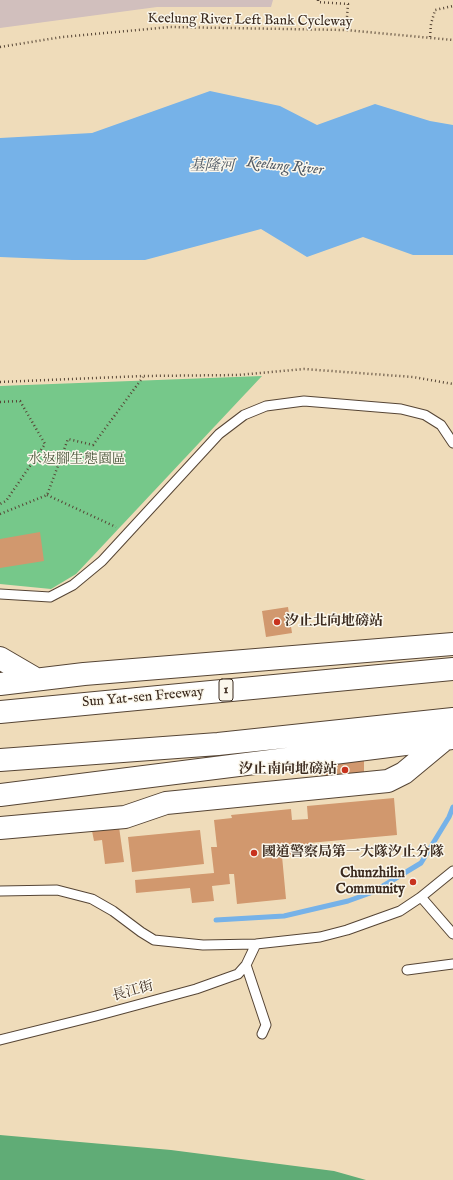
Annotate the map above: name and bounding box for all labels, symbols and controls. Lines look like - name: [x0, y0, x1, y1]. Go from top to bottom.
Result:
- street label: Keelung River Left Bank Cycleway: [147, 11, 353, 31]
- water label: Keelung River: [246, 154, 324, 180]
- water label: 基隆河: [190, 158, 234, 176]
- park label: 水返腳生態園區: [28, 452, 126, 468]
- place label: 汐止北向地磅站: [285, 614, 383, 630]
- marker: 汐止北向地磅站: [272, 617, 282, 627]
- road number: 1: [219, 679, 233, 701]
- street label: Sun Yat-sen Freeway: [82, 684, 204, 712]
- place label: 汐止南向地磅站: [239, 762, 337, 778]
- marker: 汐止南向地磅站: [340, 765, 350, 775]
- place label: 國道警察局第一大隊汐止分隊: [262, 845, 444, 861]
- marker: 國道警察局第一大隊汐止分隊: [249, 848, 259, 858]
- place label: Chunzhilin Community: [336, 866, 405, 898]
- marker: Chunzhilin Community: [408, 877, 418, 887]
- street label: 長江街: [111, 978, 155, 1006]

